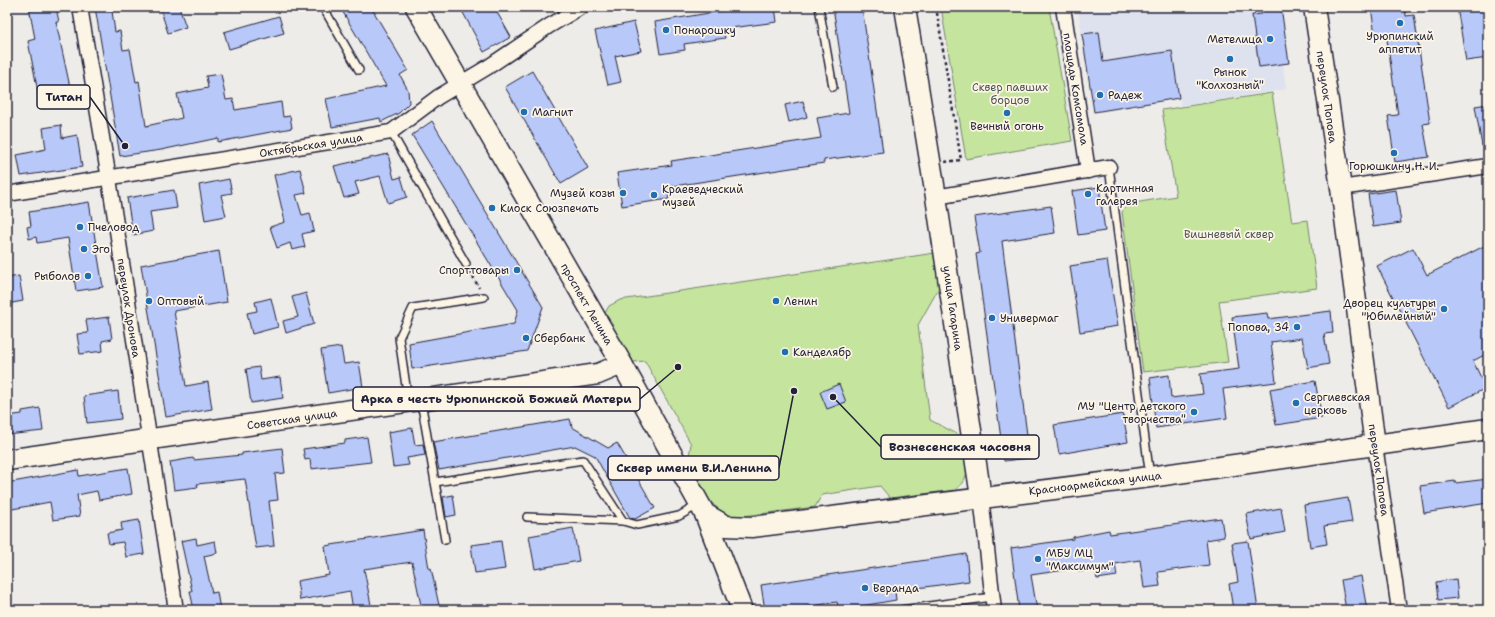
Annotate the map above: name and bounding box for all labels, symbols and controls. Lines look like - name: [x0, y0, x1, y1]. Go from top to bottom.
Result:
- marker: Урюпинский аппетит: [1395, 18, 1405, 28]
- place label: Понарошку: [674, 23, 736, 38]
- marker: Понарошку: [661, 25, 671, 35]
- place label: Урюпинский аппетит: [1366, 29, 1434, 57]
- street label: площадь Комсомола: [1059, 32, 1092, 147]
- place label: Метелица: [1207, 32, 1262, 47]
- marker: Метелица: [1265, 34, 1275, 44]
- street label: переулок Попова: [1313, 50, 1340, 144]
- marker: Рынок "Колхозный": [1225, 54, 1235, 64]
- place label: Рынок "Колхозный": [1196, 65, 1264, 93]
- park label: Сквер павших борцов: [972, 80, 1048, 108]
- callout: Титан: [37, 85, 90, 109]
- place label: Радеж: [1108, 88, 1143, 103]
- text: Титан: [46, 89, 83, 105]
- marker: Радеж: [1095, 90, 1105, 100]
- place label: Магнит: [532, 105, 573, 120]
- marker: Магнит: [519, 107, 529, 117]
- marker: Вечный огонь: [1002, 108, 1012, 118]
- place label: Вечный огонь: [970, 119, 1044, 134]
- street label: Октябрьская улица: [258, 130, 364, 161]
- marker: Горюшкину Н. И.: [1389, 148, 1399, 158]
- place label: Горюшкину Н. И.: [1349, 159, 1439, 174]
- place label: Картинная галерея: [1096, 181, 1154, 209]
- place label: Краеведческий музей: [662, 182, 743, 210]
- place label: Музей козы: [550, 186, 615, 201]
- marker: Музей козы: [618, 188, 628, 198]
- marker: Картинная галерея: [1083, 189, 1093, 199]
- marker: Краеведческий музей: [649, 190, 659, 200]
- place label: Киоск Союзпечать: [500, 201, 599, 216]
- marker: Киоск Союзпечать: [487, 203, 497, 213]
- place label: Пчеловод: [88, 220, 139, 235]
- marker: Пчеловод: [75, 222, 85, 232]
- park label: Вишневый сквер: [1184, 227, 1274, 242]
- place label: Эго: [92, 242, 110, 257]
- marker: Эго: [79, 244, 89, 254]
- street label: переулок Дронова: [113, 257, 144, 359]
- street label: проспект Ленина: [557, 260, 616, 348]
- place label: Спорттовары: [439, 263, 509, 278]
- marker: Спорттовары: [512, 265, 522, 275]
- street label: улица Гагарина: [939, 265, 966, 352]
- place label: Рыболов: [34, 269, 80, 284]
- marker: Рыболов: [83, 271, 93, 281]
- place label: Оптовый: [157, 294, 204, 309]
- place label: Ленин: [784, 294, 818, 309]
- marker: Оптовый: [144, 296, 154, 306]
- marker: Ленин: [771, 296, 781, 306]
- place label: Дворец культуры "Юбилейный": [1343, 296, 1436, 324]
- marker: Дворец культуры "Юбилейный": [1439, 304, 1449, 314]
- place label: Универмаг: [1000, 311, 1059, 326]
- marker: Универмаг: [987, 313, 997, 323]
- place label: Попова, 34: [1228, 320, 1289, 335]
- marker: Попова, 34: [1292, 322, 1302, 332]
- place label: Сбербанк: [534, 331, 585, 346]
- marker: Сбербанк: [521, 333, 531, 343]
- place label: Канделябр: [793, 345, 851, 360]
- marker: Канделябр: [780, 347, 790, 357]
- callout: Арка в честь Урюпинской Божией Матери: [353, 387, 640, 411]
- place label: Сергиевская церковь: [1304, 390, 1370, 418]
- text: Арка в честь Урюпинской Божией Матери: [361, 391, 632, 407]
- marker: Сергиевская церковь: [1291, 398, 1301, 408]
- place label: МУ "Центр детского творчества": [1078, 399, 1186, 427]
- street label: Советская улица: [246, 406, 338, 433]
- marker: МУ "Центр детского творчества": [1189, 407, 1199, 417]
- street label: переулок Попова: [1365, 423, 1392, 517]
- callout: Вознесенская часовня: [881, 435, 1039, 459]
- text: Вознесенская часовня: [889, 439, 1031, 455]
- callout: Сквер имени В.И.Ленина: [608, 456, 779, 480]
- text: Сквер имени В.И.Ленина: [616, 460, 773, 476]
- street label: Красноармейская улица: [1028, 468, 1162, 499]
- place label: МБУ МЦ "Максимум": [1046, 546, 1114, 574]
- marker: МБУ МЦ "Максимум": [1033, 554, 1043, 564]
- place label: Веранда: [873, 581, 919, 596]
- marker: Веранда: [860, 583, 870, 593]

